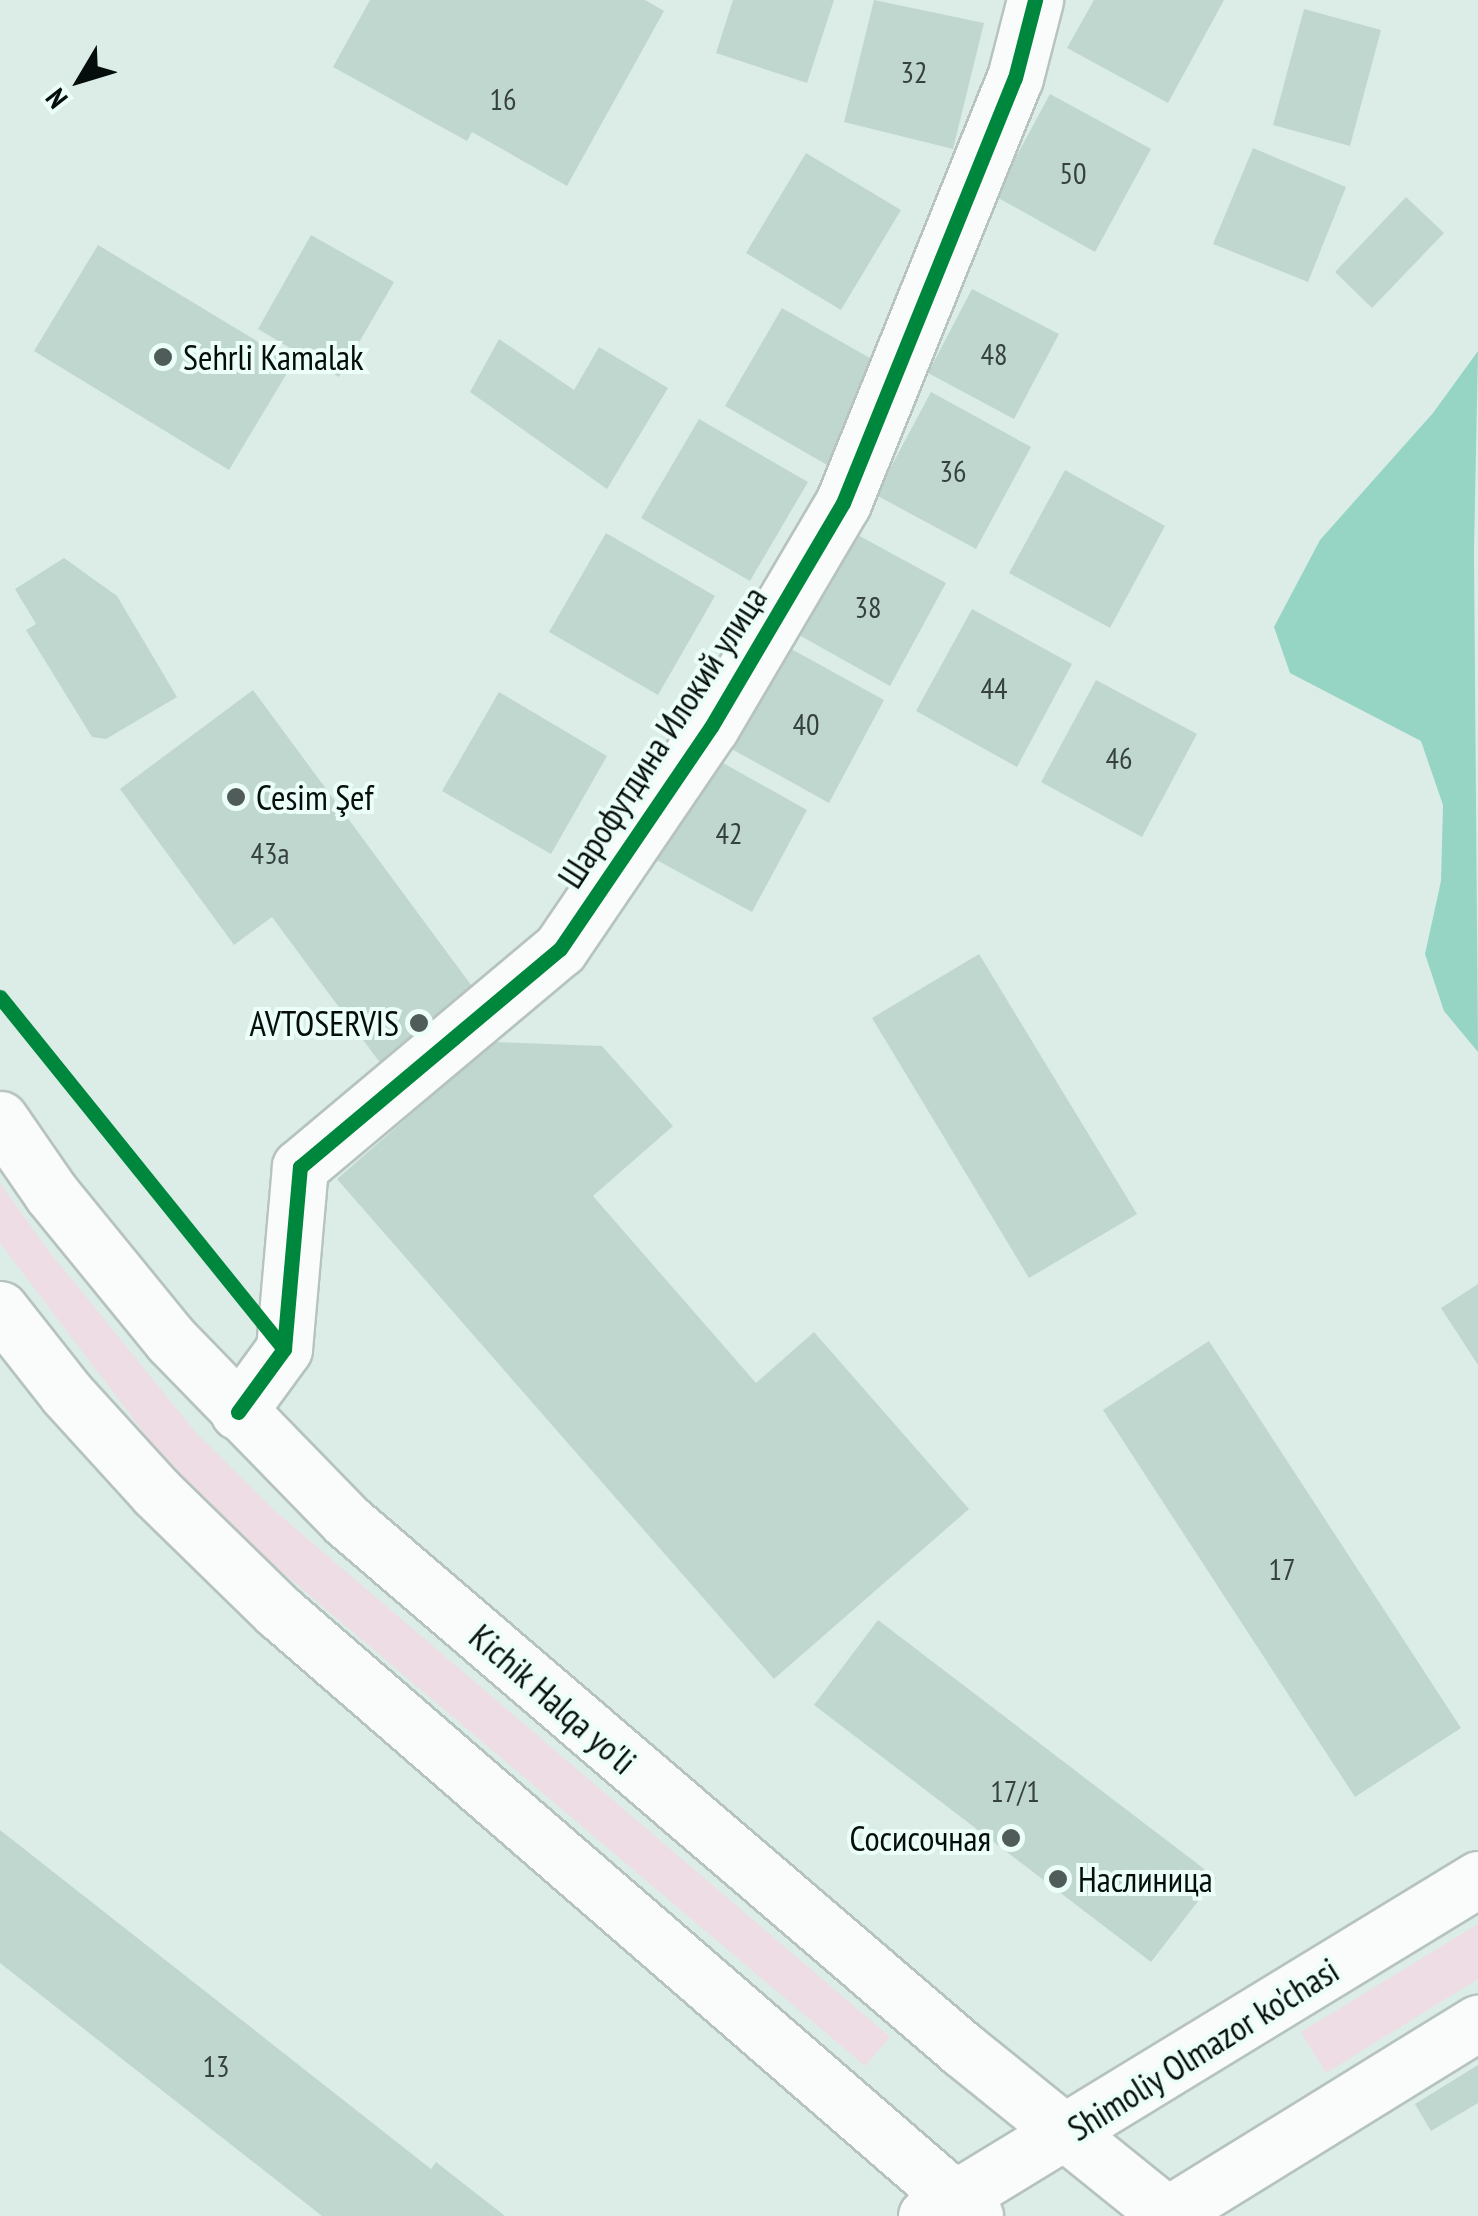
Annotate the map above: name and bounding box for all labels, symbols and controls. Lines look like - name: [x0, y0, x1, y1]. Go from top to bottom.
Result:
- north arrow: [30, 30, 130, 130]
- house number: 32: [901, 54, 927, 90]
- text: N: [37, 81, 75, 116]
- house number: 16: [490, 81, 516, 117]
- house number: 50: [1060, 155, 1086, 191]
- place label: Sehrli Kamalak: [183, 336, 364, 378]
- house number: 48: [981, 336, 1007, 372]
- marker: Sehrli Kamalak: [152, 346, 174, 368]
- house number: 36: [940, 453, 966, 489]
- street label: Шарофутдина Илокий улица: [549, 578, 775, 896]
- house number: 38: [855, 589, 881, 625]
- house number: 44: [981, 670, 1007, 706]
- house number: 40: [793, 706, 819, 742]
- house number: 46: [1106, 740, 1132, 776]
- place label: Cesim Şef: [256, 776, 374, 818]
- marker: Cesim Şef: [225, 786, 247, 808]
- house number: 42: [716, 815, 742, 851]
- house number: 43a: [251, 835, 289, 871]
- place label: AVTOSERVIS: [250, 1002, 399, 1044]
- marker: AVTOSERVIS: [408, 1012, 430, 1034]
- house number: 17: [1269, 1551, 1295, 1587]
- street label: Kichik Halqa yo'li: [461, 1615, 645, 1783]
- house number: 17/1: [990, 1773, 1040, 1809]
- place label: Сосисочная: [849, 1817, 991, 1859]
- marker: Сосисочная: [1000, 1827, 1022, 1849]
- place label: Наслиница: [1078, 1858, 1213, 1900]
- marker: Наслиница: [1047, 1868, 1069, 1890]
- street label: Shimoliy Olmazor ko'chasi: [1060, 1948, 1346, 2150]
- house number: 13: [203, 2048, 229, 2084]

